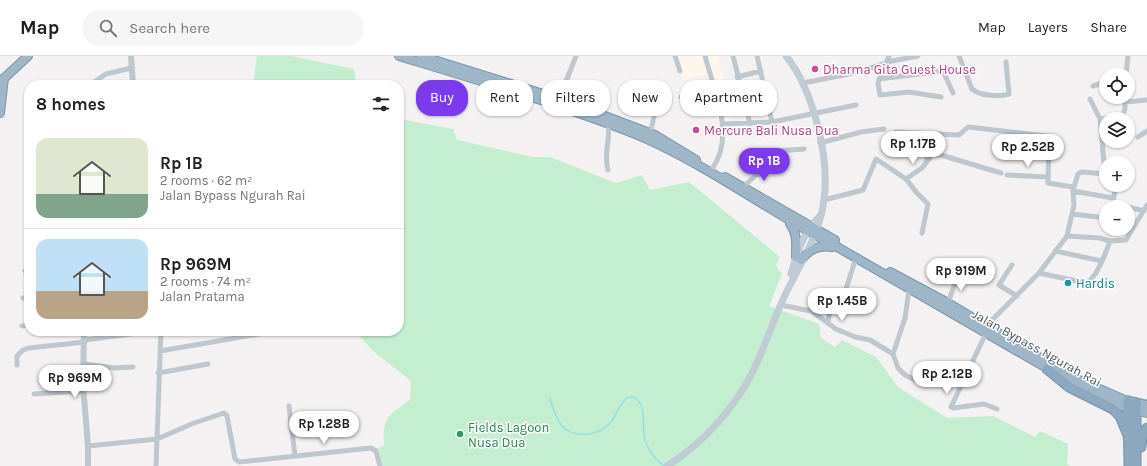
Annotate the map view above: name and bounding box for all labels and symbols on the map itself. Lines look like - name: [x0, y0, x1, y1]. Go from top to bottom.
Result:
- place label: Dharma Gita Guest House: [823, 62, 976, 77]
- marker: Dharma Gita Guest House: [810, 64, 820, 74]
- place label: Mercure Bali Nusa Dua: [704, 123, 839, 138]
- marker: Mercure Bali Nusa Dua: [691, 125, 701, 135]
- pin: Rp 1.17B: [872, 131, 954, 165]
- pin: Rp 2.52B: [987, 134, 1069, 168]
- pin: Rp 1B: [736, 148, 792, 182]
- pin: Rp 919M: [924, 258, 998, 292]
- place label: Hardis: [1076, 276, 1115, 291]
- marker: Hardis: [1063, 278, 1073, 288]
- pin: Rp 1.45B: [801, 288, 883, 322]
- street label: Jalan Bypass Ngurah Rai: [970, 306, 1104, 390]
- pin: Rp 2.12B: [906, 361, 988, 395]
- pin: Rp 969M: [38, 365, 112, 399]
- pin: Rp 1.28B: [283, 411, 365, 445]
- place label: Fields Lagoon Nusa Dua: [468, 420, 549, 450]
- marker: Fields Lagoon Nusa Dua: [455, 429, 465, 439]

